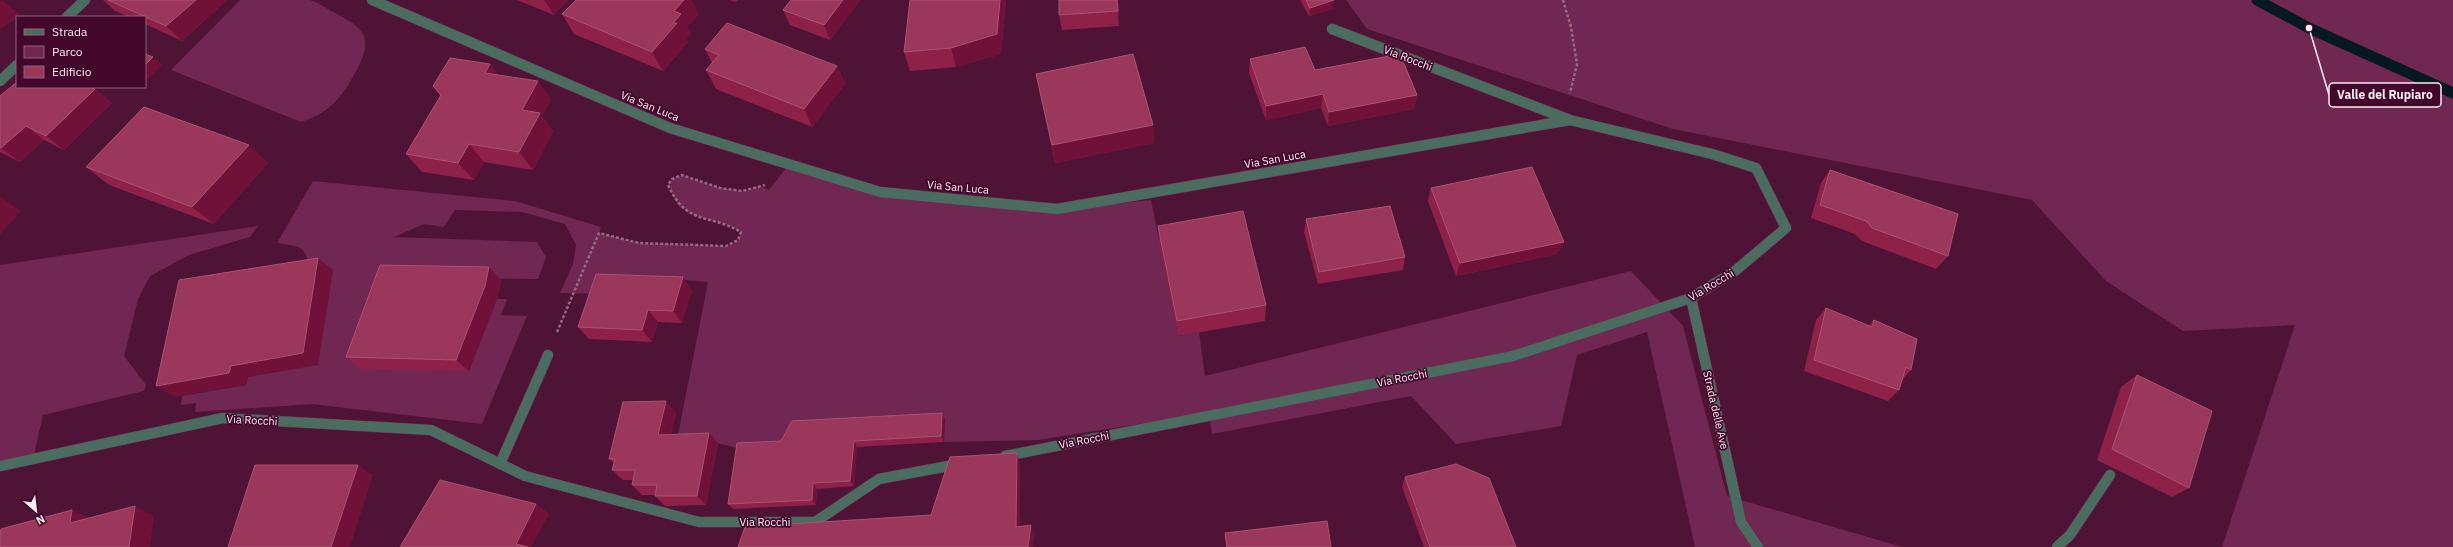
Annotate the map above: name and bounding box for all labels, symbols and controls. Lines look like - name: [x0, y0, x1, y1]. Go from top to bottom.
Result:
- legend: [16, 16, 146, 88]
- text: Strada: [52, 24, 88, 39]
- street label: Via Rocchi: [1382, 42, 1434, 74]
- text: Parco: [52, 44, 83, 59]
- text: Edificio: [52, 64, 92, 79]
- callout: Valle del Rupiaro: [2329, 83, 2441, 107]
- text: Valle del Rupiaro: [2337, 87, 2433, 102]
- street label: Via San Luca: [619, 88, 682, 124]
- street label: Via San Luca: [1243, 147, 1307, 171]
- street label: Via San Luca: [926, 177, 990, 197]
- street label: Via Rocchi: [1686, 266, 1736, 304]
- street label: Via Rocchi: [1376, 366, 1428, 390]
- street label: Strada delle Ave: [1700, 369, 1732, 451]
- street label: Via Rocchi: [226, 412, 278, 428]
- street label: Via Rocchi: [1058, 428, 1110, 452]
- north arrow: [16, 491, 56, 531]
- text: N: [34, 512, 47, 528]
- street label: Via Rocchi: [740, 515, 790, 529]

